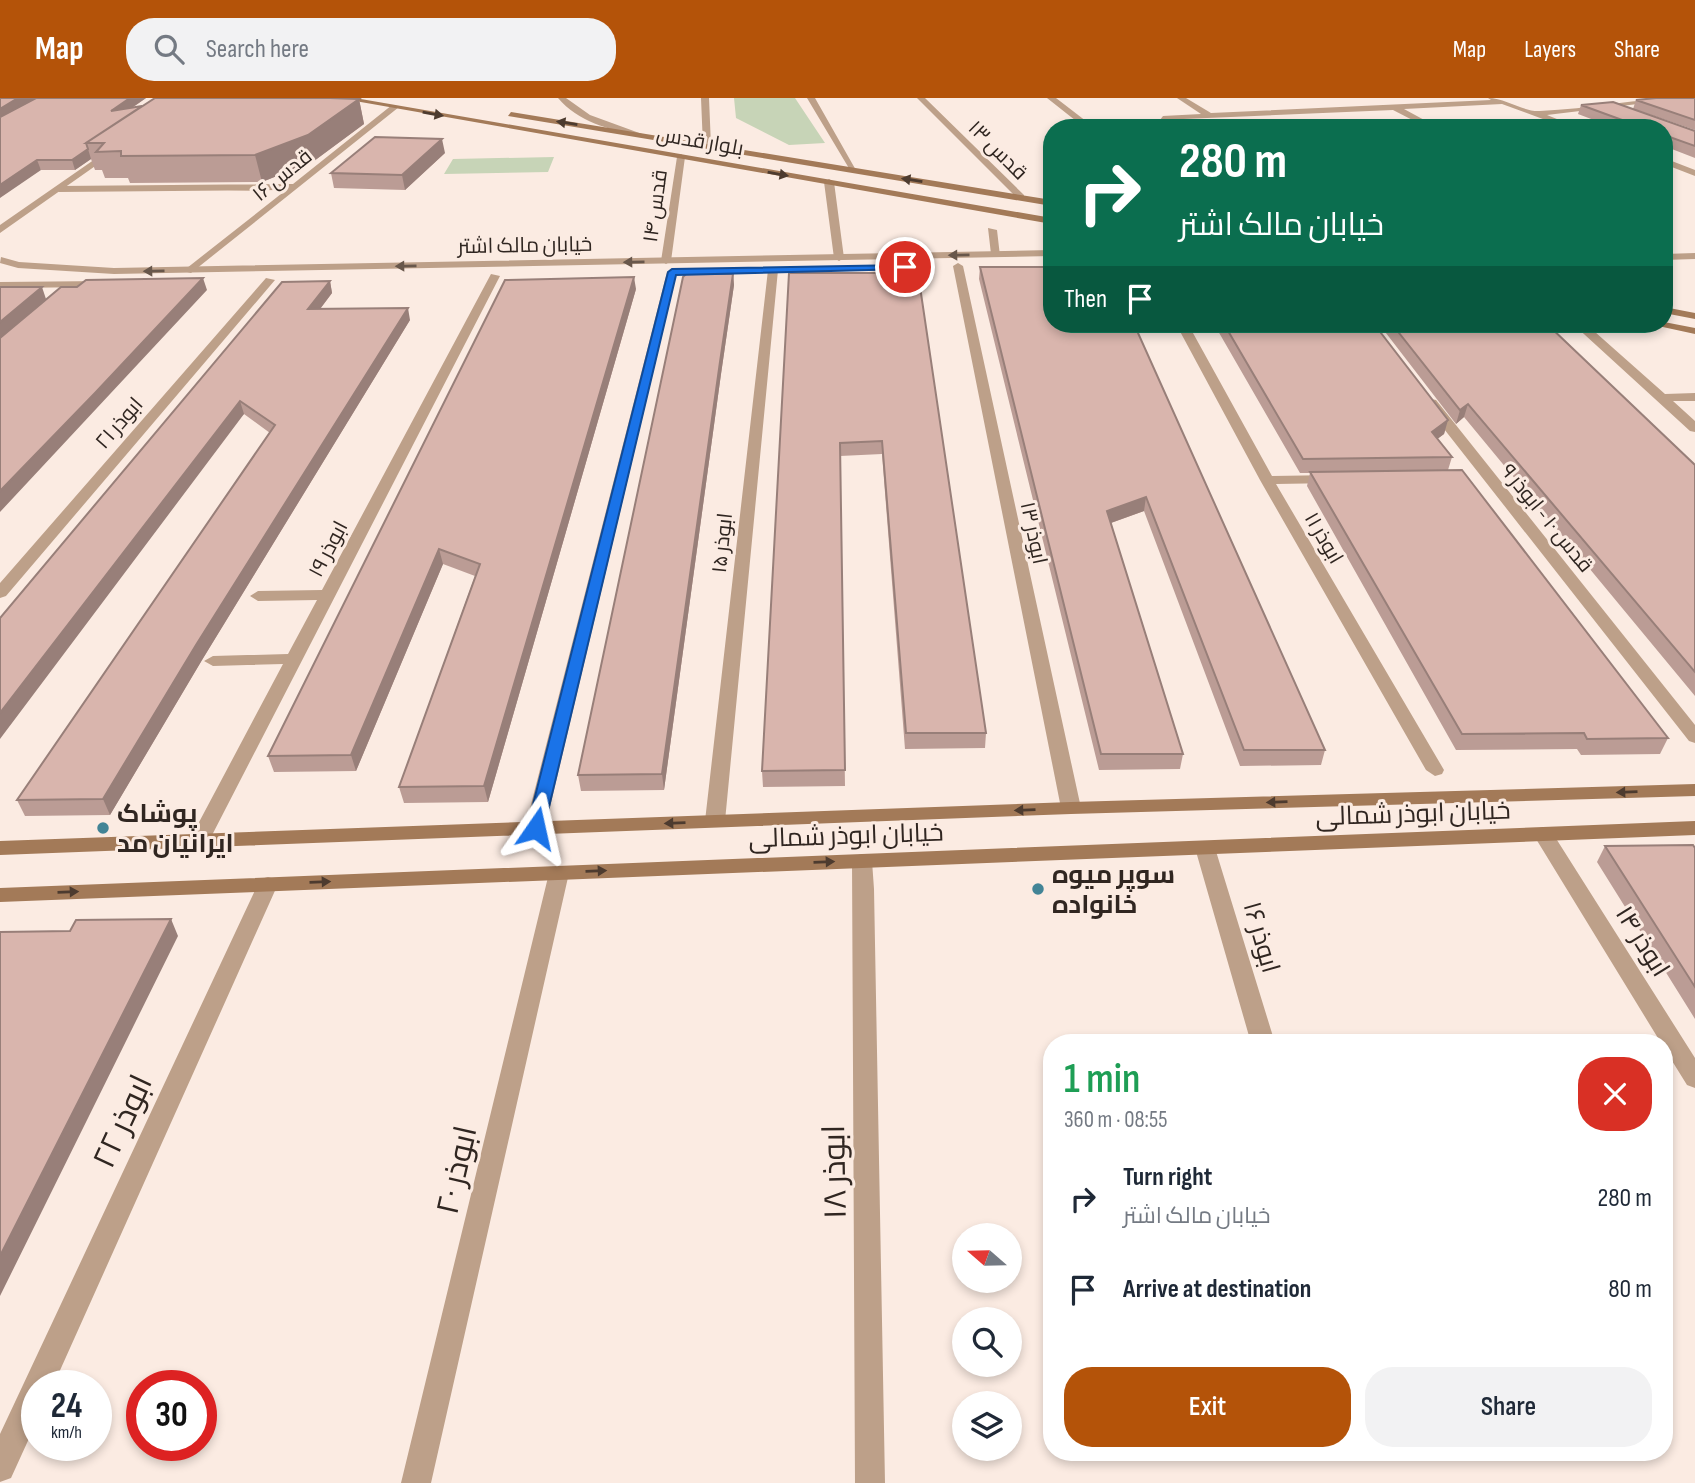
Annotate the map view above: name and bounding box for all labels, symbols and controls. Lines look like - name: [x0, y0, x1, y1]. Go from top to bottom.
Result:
- search box: [126, 18, 616, 81]
- text: Map: [35, 29, 84, 69]
- icon: search: [150, 30, 188, 68]
- text: Search here: [206, 34, 309, 65]
- text: Map: [1453, 35, 1486, 64]
- text: Layers: [1524, 35, 1576, 64]
- text: Share: [1614, 35, 1660, 64]
- one-way arrow: [423, 109, 445, 120]
- street label: قدس ۱۳: [963, 116, 1032, 185]
- one-way arrow: [555, 117, 577, 128]
- street label: بلوار قدس: [654, 122, 745, 161]
- text: 280 m: [1179, 133, 1287, 192]
- street label: قدس ۱۶: [248, 144, 317, 207]
- icon: right: [1064, 147, 1155, 238]
- street label: قدس ۱۴: [638, 168, 673, 244]
- one-way arrow: [767, 169, 789, 180]
- one-way arrow: [901, 174, 923, 185]
- text: خیابان مالک اشتر: [1179, 206, 1384, 245]
- street label: خیابان مالک اشتر: [457, 232, 593, 259]
- pin: [875, 237, 935, 297]
- icon: arrive: [886, 248, 924, 286]
- one-way arrow: [948, 250, 970, 261]
- one-way arrow: [622, 256, 644, 268]
- one-way arrow: [395, 260, 417, 272]
- one-way arrow: [143, 265, 165, 276]
- icon: arrive: [1121, 280, 1159, 318]
- text: Then: [1064, 284, 1107, 315]
- street label: ابوذر ۲۱: [90, 392, 148, 454]
- street label: قدس ۱۰ - ابوذر ۹: [1495, 459, 1598, 578]
- street label: ابوذر ۱۳: [1015, 500, 1052, 567]
- street label: ابوذر ۱۱: [1299, 508, 1348, 568]
- street label: ابوذر ۱۵: [707, 512, 738, 574]
- street label: ابوذر ۱۹: [303, 517, 354, 582]
- one-way arrow: [1616, 786, 1638, 797]
- position arrow: [499, 791, 573, 865]
- one-way arrow: [1266, 796, 1288, 807]
- street label: خیابان ابوذر شمالی: [1315, 796, 1511, 833]
- place label: پوشاک ایرانیان مد: [117, 799, 234, 860]
- one-way arrow: [1014, 804, 1036, 815]
- one-way arrow: [664, 817, 686, 828]
- street label: خیابان ابوذر شمالی: [748, 818, 944, 855]
- marker: پوشاک ایرانیان مد: [95, 820, 111, 836]
- one-way arrow: [813, 857, 835, 868]
- place label: سوپر میوه خانواده: [1052, 860, 1175, 921]
- one-way arrow: [586, 866, 608, 877]
- one-way arrow: [309, 876, 331, 888]
- marker: سوپر میوه خانواده: [1030, 881, 1046, 897]
- one-way arrow: [57, 887, 79, 898]
- street label: ابوذر ۱۶: [1236, 898, 1286, 977]
- street label: ابوذر ۱۴: [1608, 901, 1675, 983]
- text: 1 min: [1064, 1054, 1140, 1105]
- button: close: [1578, 1057, 1652, 1131]
- street label: ابوذر ۲۲: [85, 1069, 162, 1174]
- text: 360 m · 08:55: [1064, 1106, 1167, 1134]
- street label: ابوذر ۲۰: [428, 1122, 487, 1218]
- street label: ابوذر ۱۸: [815, 1124, 856, 1220]
- text: Turn right: [1123, 1162, 1212, 1193]
- icon: right: [1064, 1180, 1102, 1218]
- text: 280 m: [1597, 1183, 1652, 1214]
- text: خیابان مالک اشتر: [1123, 1202, 1270, 1230]
- north arrow: [952, 1223, 1022, 1293]
- map controls: [952, 1223, 1022, 1461]
- icon: arrive: [1064, 1271, 1102, 1309]
- text: Arrive at destination: [1123, 1274, 1311, 1305]
- text: 80 m: [1608, 1274, 1652, 1305]
- button: search: [952, 1307, 1022, 1377]
- button: Exit: [1064, 1367, 1351, 1447]
- button: Share: [1365, 1367, 1652, 1447]
- speed limit sign: 30: [126, 1370, 217, 1461]
- text: 24: [51, 1385, 82, 1428]
- button: layers: [952, 1391, 1022, 1461]
- text: km/h: [51, 1422, 82, 1443]

